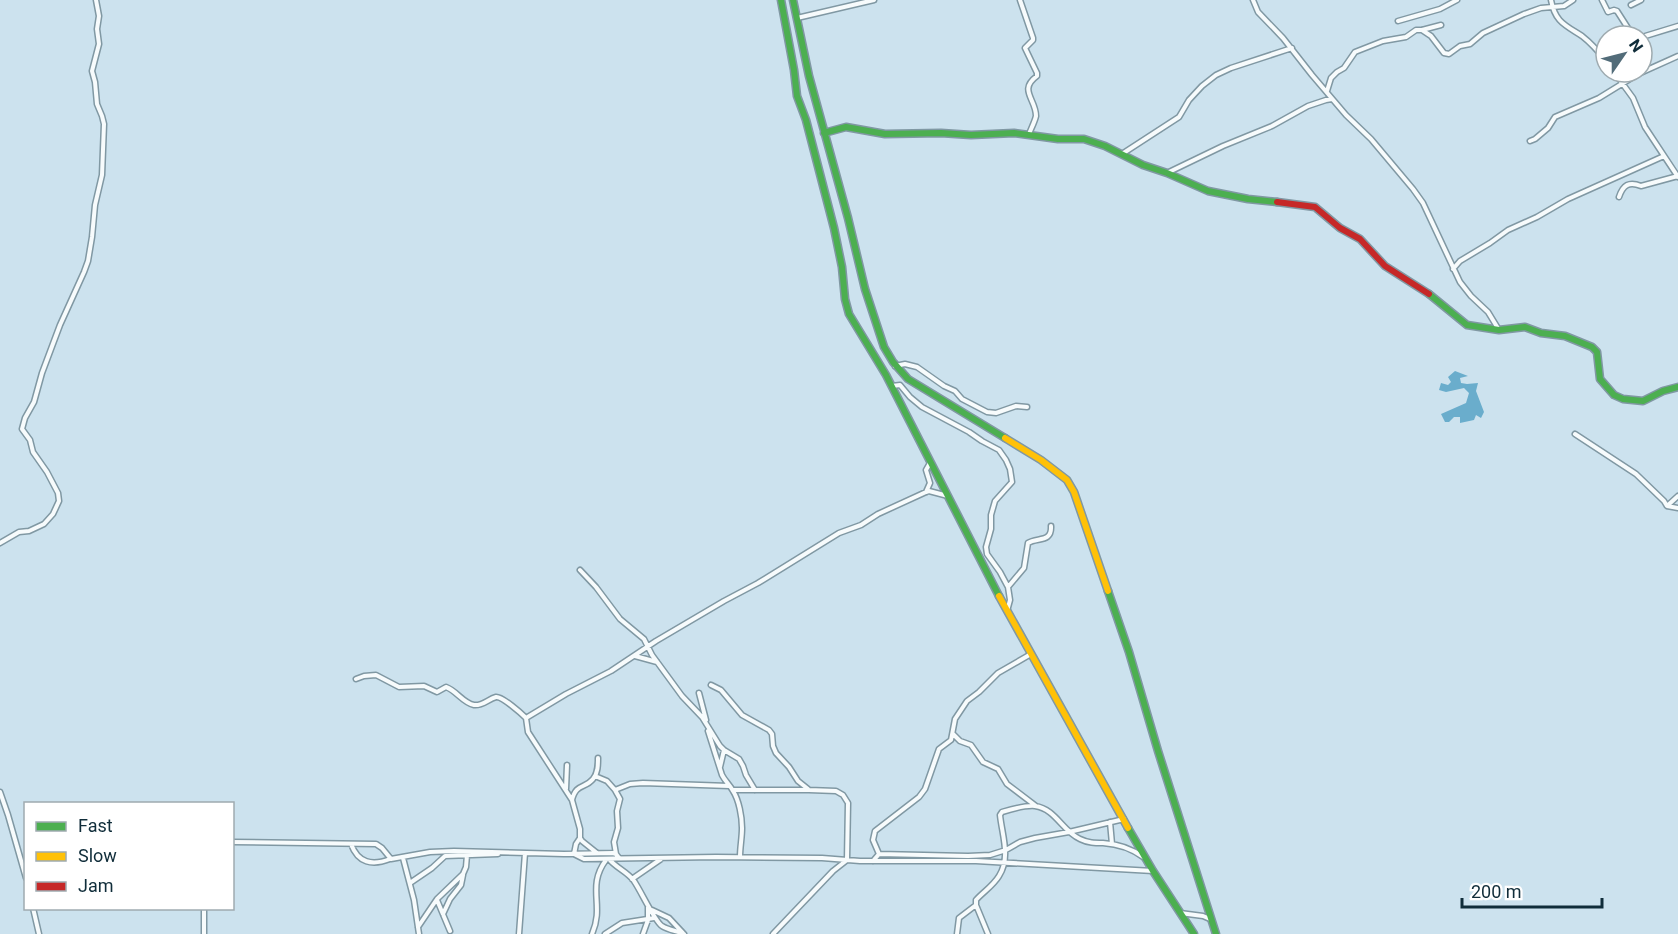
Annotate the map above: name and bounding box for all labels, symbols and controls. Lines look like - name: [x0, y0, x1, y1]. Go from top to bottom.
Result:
- north arrow: [1594, 24, 1654, 84]
- text: N: [1625, 36, 1647, 56]
- legend: [24, 802, 234, 910]
- text: Fast: [78, 815, 113, 836]
- text: Slow: [78, 845, 117, 866]
- scale bar: [1462, 871, 1602, 909]
- text: Jam: [78, 875, 114, 896]
- text: 200 m: [1471, 881, 1522, 902]

